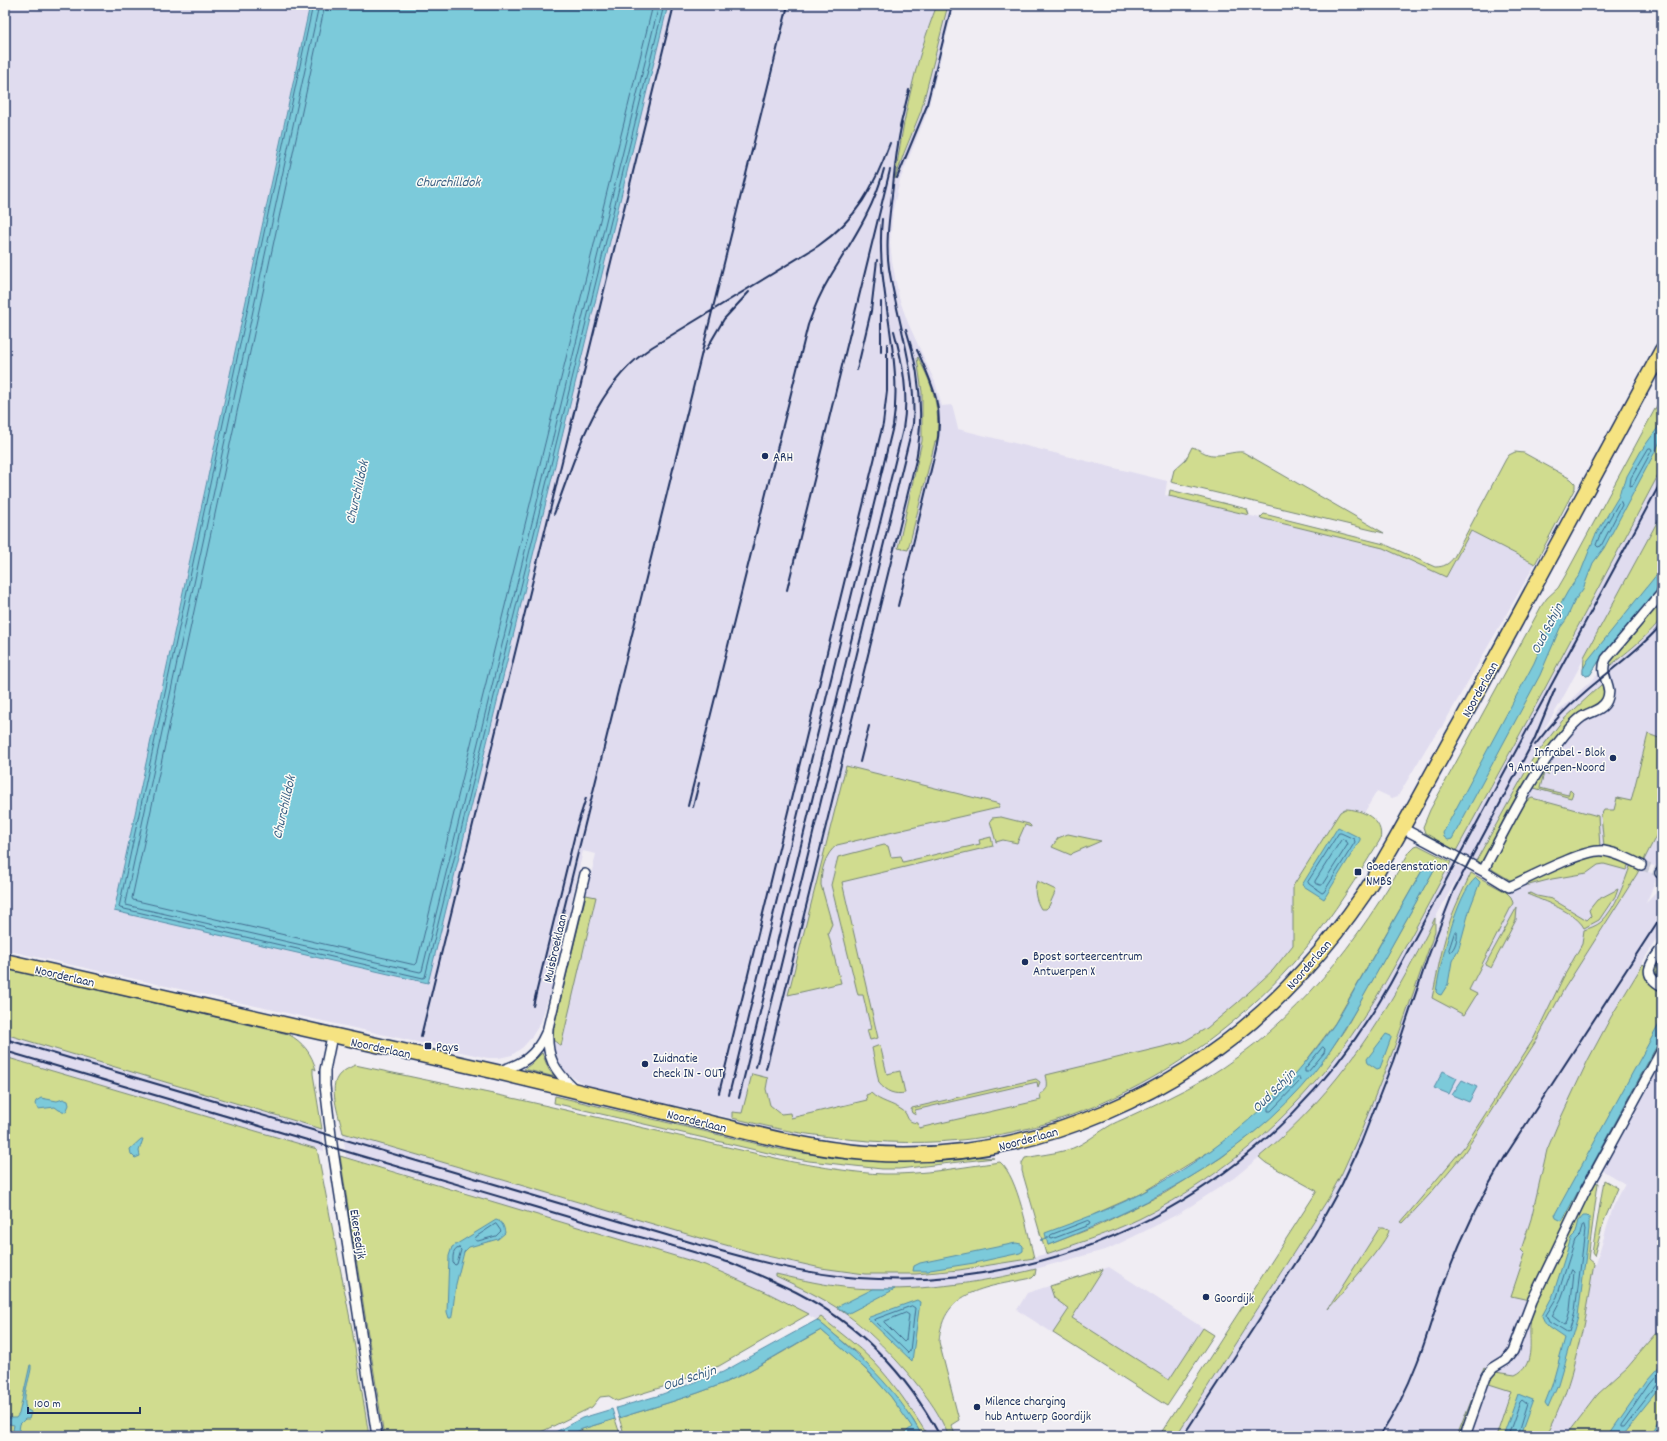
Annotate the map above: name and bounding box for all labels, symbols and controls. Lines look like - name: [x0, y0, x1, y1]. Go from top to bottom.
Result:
- water label: Churchilldok: [416, 173, 481, 193]
- place label: ARH: [773, 449, 793, 468]
- marker: ARH: [760, 451, 770, 461]
- water label: Churchilldok: [341, 458, 375, 526]
- water label: Oud Schijn: [1526, 600, 1569, 658]
- street label: Noorderlaan: [1458, 659, 1504, 721]
- place label: Infrabel - Blok 9 Antwerpen-Noord: [1508, 744, 1605, 778]
- marker: Infrabel - Blok 9 Antwerpen-Noord: [1608, 753, 1618, 763]
- water label: Churchilldok: [268, 773, 302, 841]
- place label: Goederenstation NMBS: [1366, 858, 1448, 892]
- marker: Goederenstation NMBS: [1353, 867, 1363, 877]
- street label: Muisbroeklaan: [539, 912, 574, 985]
- street label: Noorderlaan: [1283, 936, 1337, 995]
- place label: Bpost sorteercentrum Antwerpen X: [1033, 948, 1143, 982]
- marker: Bpost sorteercentrum Antwerpen X: [1020, 957, 1030, 967]
- street label: Noorderlaan: [33, 961, 96, 994]
- street label: Noorderlaan: [349, 1034, 412, 1065]
- place label: Pays: [436, 1039, 459, 1058]
- marker: Pays: [423, 1041, 433, 1051]
- place label: Zuidnatie check IN - OUT: [653, 1050, 723, 1084]
- marker: Zuidnatie check IN - OUT: [640, 1059, 650, 1069]
- water label: Oud Schijn: [1248, 1065, 1301, 1118]
- street label: Noorderlaan: [665, 1106, 728, 1139]
- street label: Noorderlaan: [997, 1123, 1060, 1157]
- street label: Ekersedijk: [343, 1208, 370, 1261]
- place label: Goordijk: [1214, 1290, 1254, 1309]
- marker: Goordijk: [1201, 1292, 1211, 1302]
- water label: Oud Schijn: [660, 1361, 719, 1397]
- scale bar: [28, 1389, 140, 1415]
- place label: Milence charging hub Antwerp Goordijk: [985, 1393, 1091, 1427]
- text: 100 m: [34, 1396, 61, 1413]
- marker: Milence charging hub Antwerp Goordijk: [972, 1402, 982, 1412]

